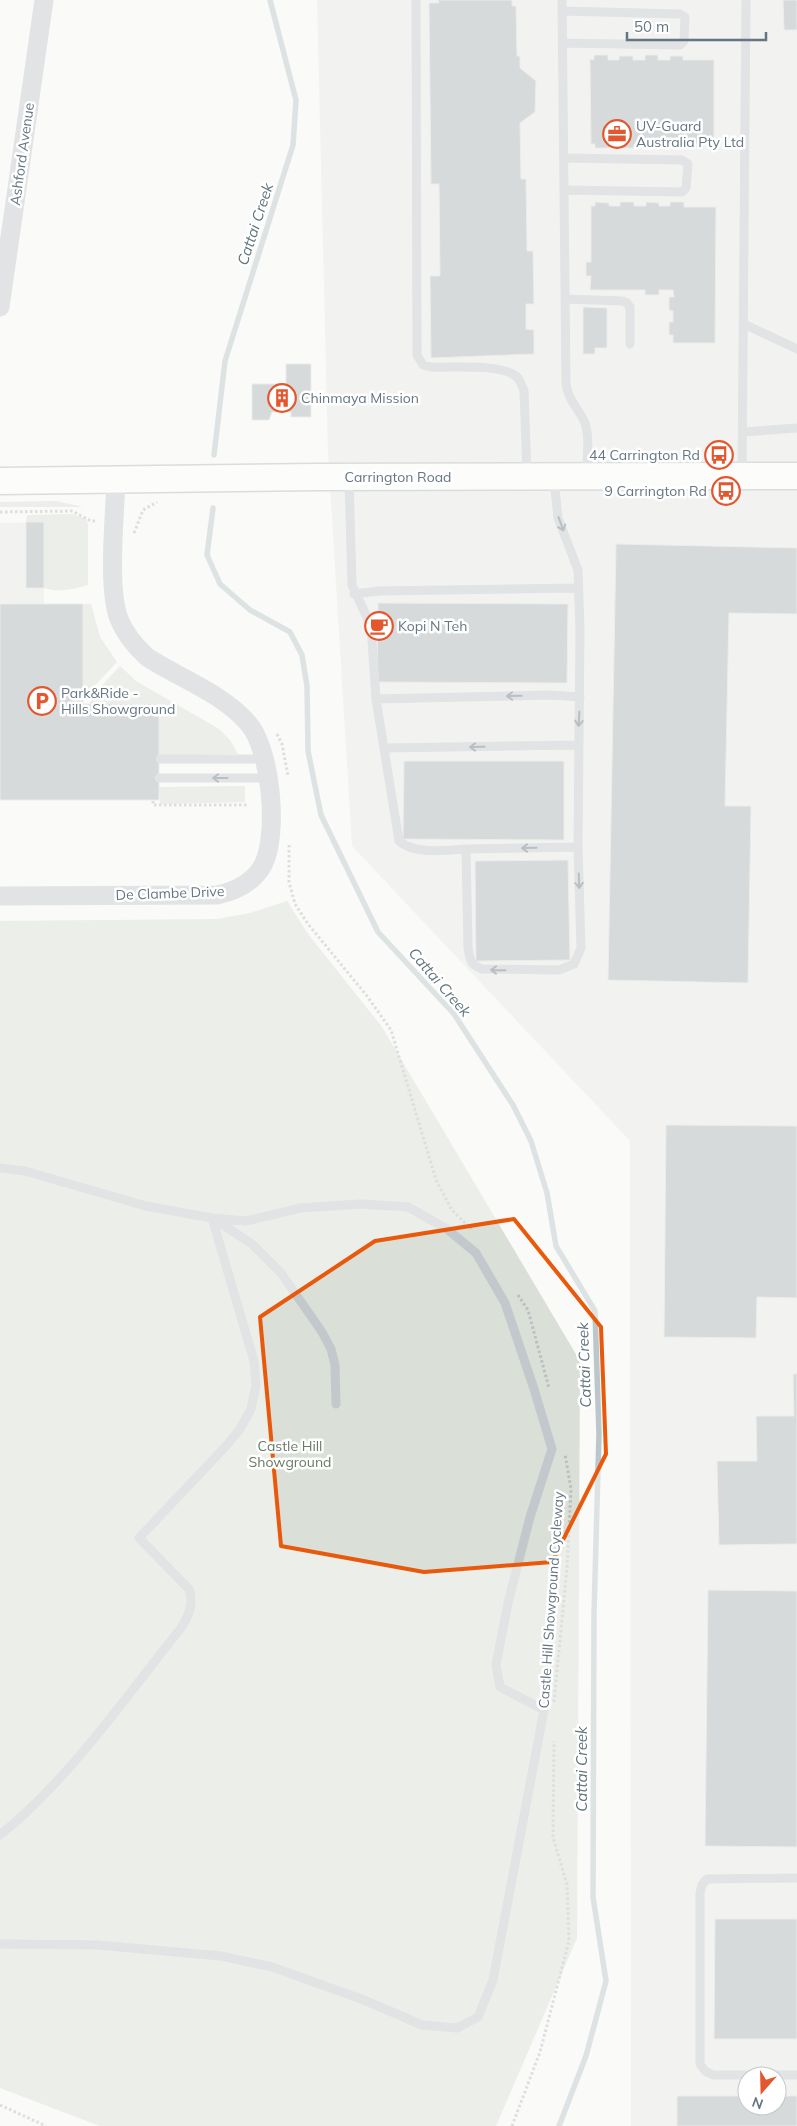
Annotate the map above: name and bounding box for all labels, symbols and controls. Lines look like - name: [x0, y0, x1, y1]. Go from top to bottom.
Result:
- scale bar: [627, 10, 766, 42]
- text: 50 m: [634, 17, 669, 36]
- street label: Ashford Avenue: [6, 101, 38, 207]
- place label: UV-Guard Australia Pty Ltd: [636, 117, 744, 151]
- office icon: UV-Guard Australia Pty Ltd: [602, 119, 632, 149]
- water label: Cattai Creek: [233, 179, 278, 268]
- building icon: Chinmaya Mission: [267, 383, 297, 413]
- place label: Chinmaya Mission: [301, 389, 419, 407]
- bus stop icon: 44 Carrington Rd: [704, 440, 734, 470]
- place label: 44 Carrington Rd: [589, 446, 700, 464]
- street label: Carrington Road: [345, 468, 451, 486]
- bus stop icon: 9 Carrington Rd: [711, 476, 741, 506]
- place label: 9 Carrington Rd: [604, 482, 707, 500]
- one-way arrow: [557, 516, 566, 532]
- cafe icon: Kopi N Teh: [364, 611, 394, 641]
- place label: Kopi N Teh: [398, 617, 467, 635]
- place label: Park&Ride - Hills Showground: [61, 684, 175, 718]
- parking icon: Park&Ride - Hills Showground: [27, 686, 57, 716]
- one-way arrow: [506, 691, 522, 701]
- one-way arrow: [575, 711, 584, 727]
- one-way arrow: [469, 742, 486, 752]
- one-way arrow: [213, 773, 229, 783]
- one-way arrow: [522, 843, 538, 853]
- one-way arrow: [574, 873, 584, 889]
- street label: De Clambe Drive: [115, 882, 225, 904]
- water label: Cattai Creek: [405, 944, 476, 1021]
- one-way arrow: [490, 965, 506, 974]
- water label: Cattai Creek: [573, 1321, 595, 1408]
- park label: Castle Hill Showground: [249, 1437, 332, 1471]
- street label: Castle Hill Showground Cycleway: [534, 1490, 568, 1709]
- water label: Cattai Creek: [572, 1725, 591, 1812]
- north arrow: [737, 2066, 787, 2116]
- text: N: [750, 2093, 766, 2113]

